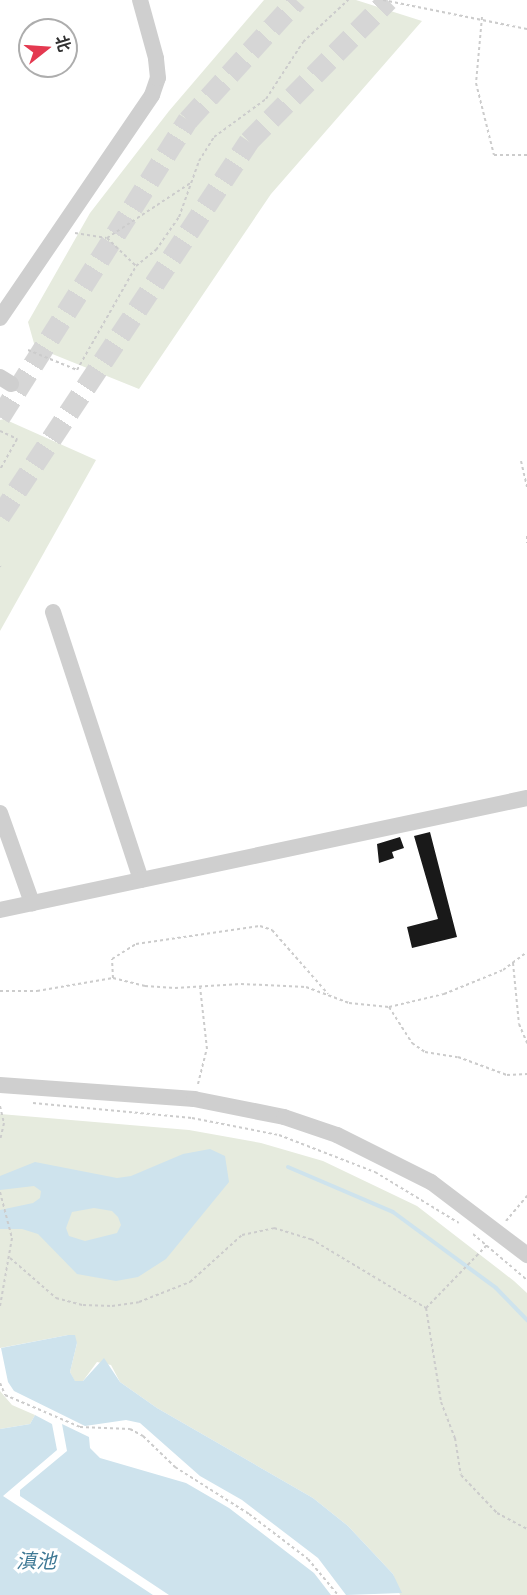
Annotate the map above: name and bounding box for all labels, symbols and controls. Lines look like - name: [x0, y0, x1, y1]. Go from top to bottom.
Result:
- north arrow: [18, 18, 78, 78]
- text: 北: [51, 33, 75, 54]
- water label: 滇池: [16, 1548, 56, 1572]

